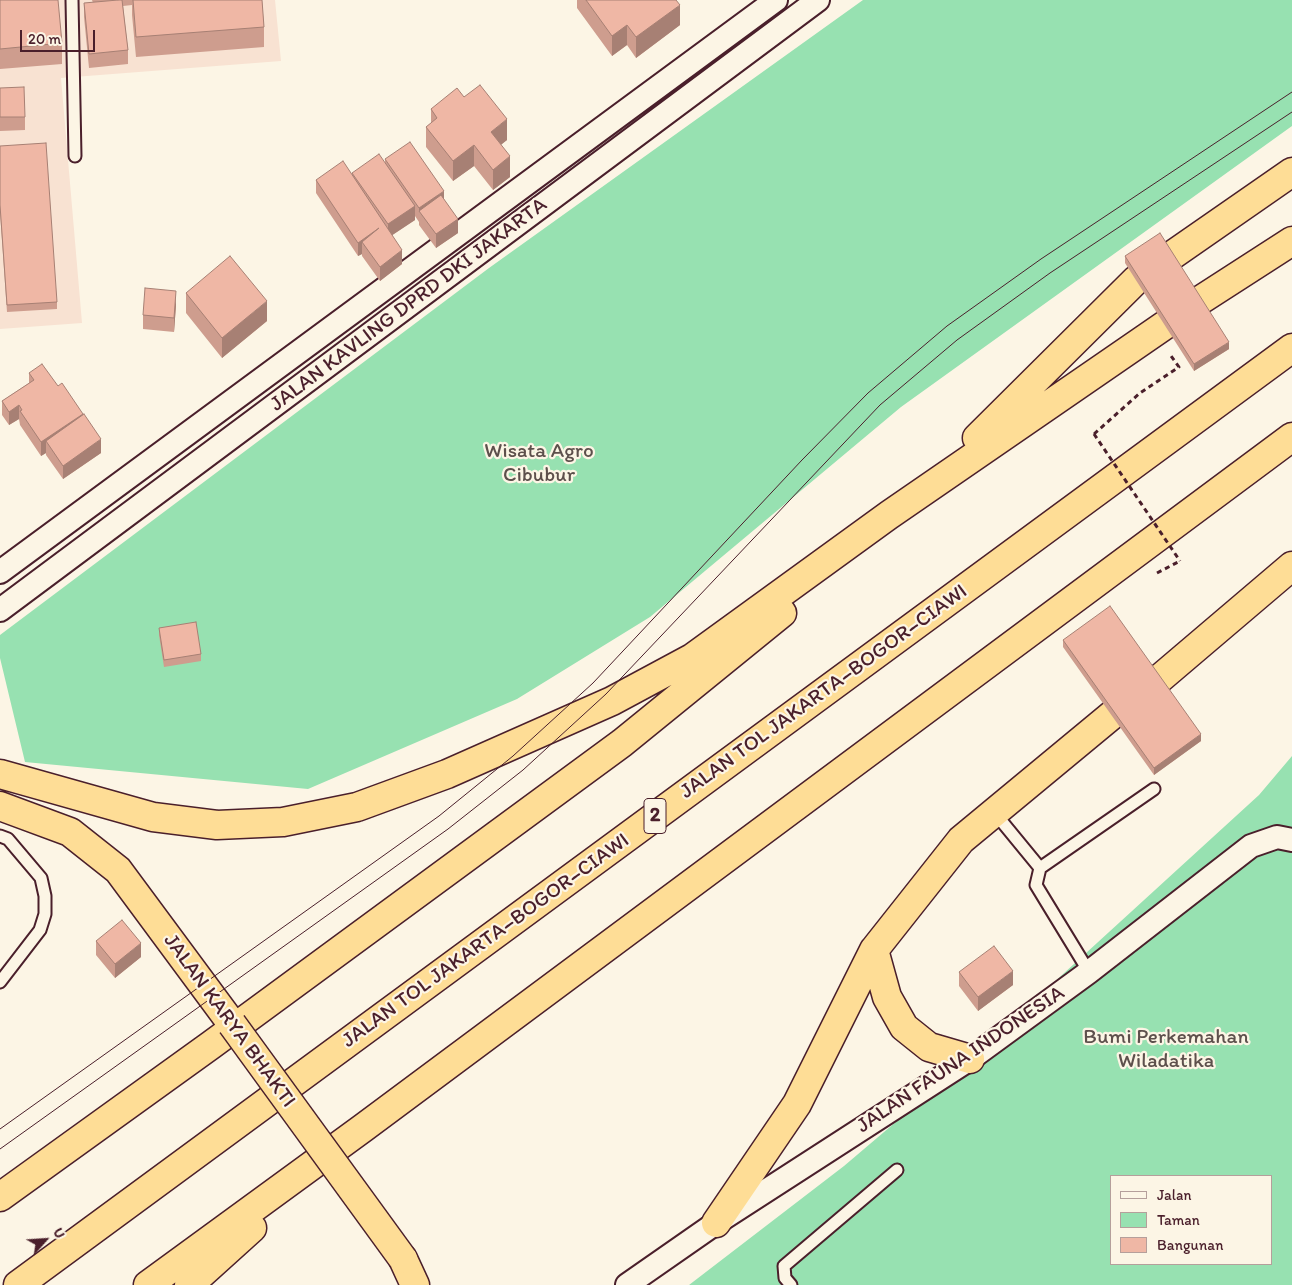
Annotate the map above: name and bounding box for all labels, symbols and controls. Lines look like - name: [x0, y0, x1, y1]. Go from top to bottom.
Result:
- scale bar: [22, 20, 98, 52]
- text: 20 m: [28, 30, 61, 48]
- street label: JALAN KAVLING DPRD DKI JAKARTA: [266, 193, 552, 417]
- park label: Wisata Agro Cibubur: [484, 439, 594, 489]
- street label: JALAN TOL JAKARTA–BOGOR–CIAWI: [675, 579, 973, 805]
- road number: 2: [644, 798, 666, 834]
- street label: JALAN TOL JAKARTA–BOGOR–CIAWI: [337, 828, 635, 1054]
- street label: JALAN KARYA BHAKTI: [158, 929, 300, 1113]
- street label: JALAN FAUNA INDONESIA: [852, 981, 1070, 1139]
- park label: Bumi Perkemahan Wiladatika: [1083, 1025, 1249, 1075]
- legend: [1110, 1175, 1272, 1265]
- text: Jalan: [1157, 1186, 1191, 1204]
- text: Taman: [1157, 1211, 1200, 1229]
- north arrow: [20, 1215, 70, 1265]
- text: U: [49, 1225, 69, 1241]
- text: Bangunan: [1157, 1236, 1224, 1254]

